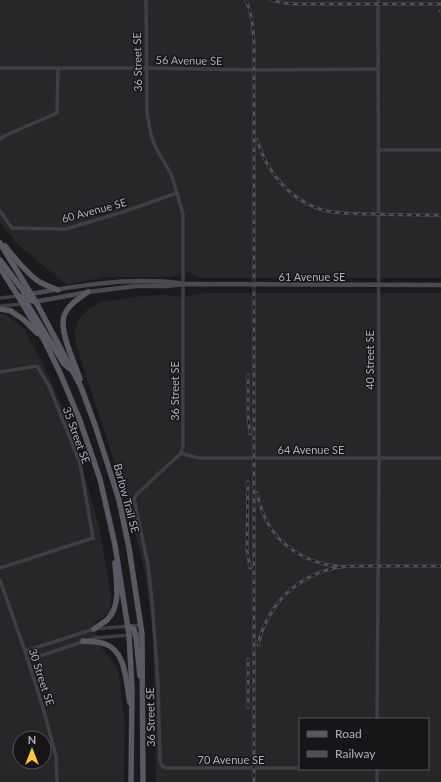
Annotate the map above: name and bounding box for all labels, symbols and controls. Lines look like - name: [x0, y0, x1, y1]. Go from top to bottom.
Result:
- street label: 36 Street SE: [130, 32, 144, 92]
- street label: 56 Avenue SE: [156, 53, 222, 67]
- street label: 60 Avenue SE: [60, 195, 128, 225]
- street label: 61 Avenue SE: [279, 270, 345, 283]
- street label: 40 Street SE: [363, 330, 376, 390]
- street label: 36 Street SE: [168, 361, 181, 421]
- street label: 35 Street SE: [61, 405, 93, 465]
- street label: 64 Avenue SE: [278, 443, 344, 456]
- street label: Barlow Trail SE: [112, 462, 142, 534]
- street label: 30 Street SE: [27, 647, 57, 707]
- street label: 36 Street SE: [143, 687, 157, 747]
- legend: [299, 718, 429, 770]
- text: Road: [335, 726, 362, 741]
- north arrow: [12, 730, 52, 770]
- text: N: [28, 733, 36, 746]
- text: Railway: [335, 746, 376, 761]
- street label: 70 Avenue SE: [198, 753, 264, 766]

